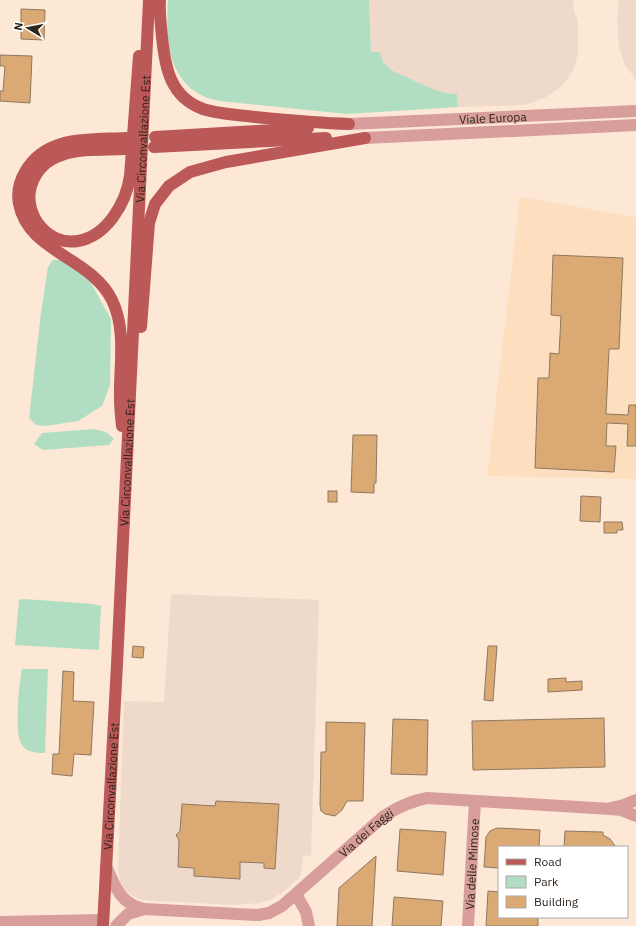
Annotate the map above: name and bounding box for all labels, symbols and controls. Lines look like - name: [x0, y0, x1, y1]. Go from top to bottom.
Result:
- north arrow: [8, 8, 48, 48]
- text: N: [11, 21, 26, 31]
- street label: Via Circonvallazione Est: [132, 75, 153, 203]
- street label: Viale Europa: [459, 108, 528, 127]
- street label: Via Circonvallazione Est: [116, 399, 137, 527]
- street label: Via Circonvallazione Est: [100, 722, 121, 850]
- street label: Via dei Faggi: [335, 805, 396, 860]
- street label: Via delle Mimose: [461, 818, 482, 910]
- legend: [498, 846, 628, 918]
- text: Road: [534, 854, 562, 869]
- text: Park: [534, 874, 559, 889]
- text: Building: [534, 894, 579, 909]

